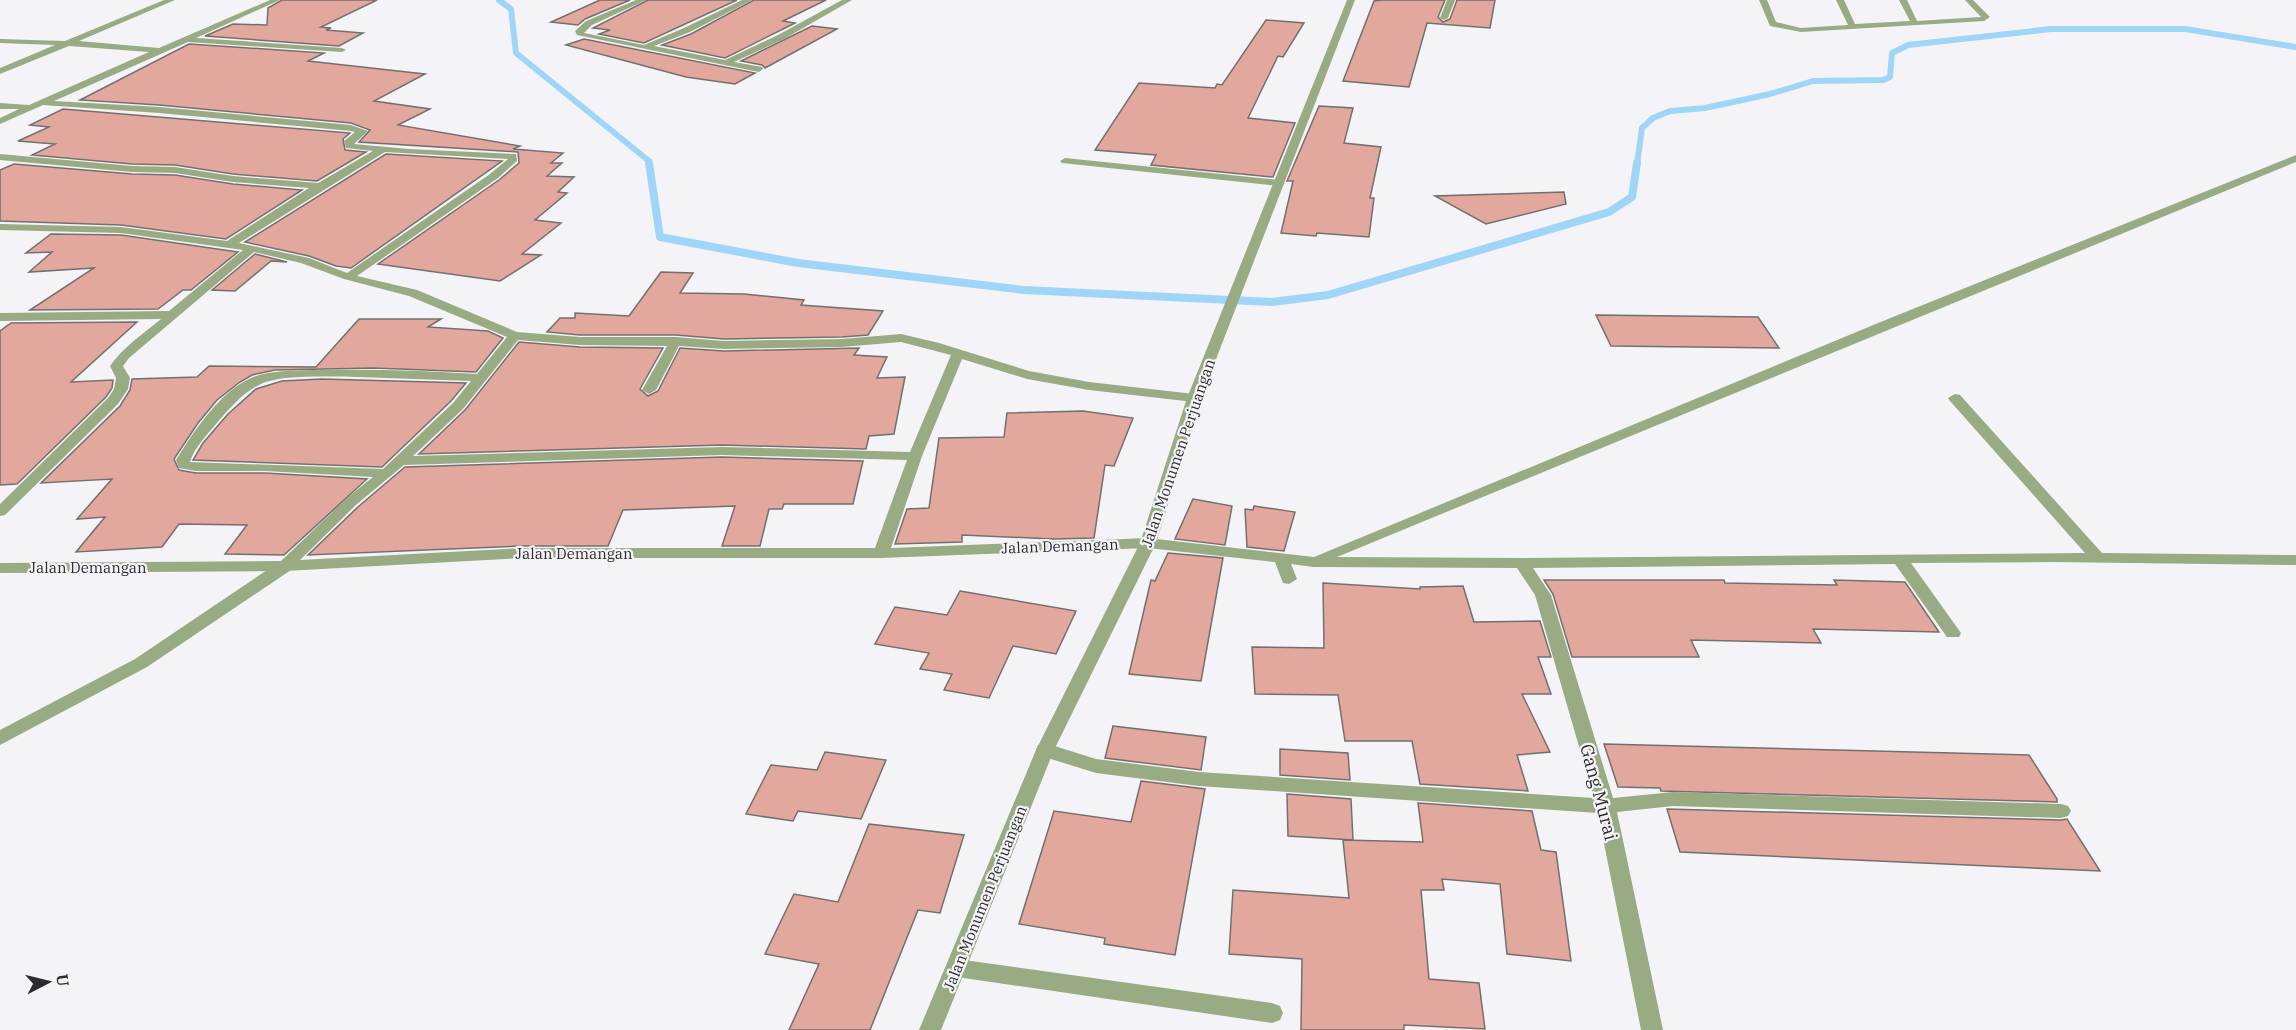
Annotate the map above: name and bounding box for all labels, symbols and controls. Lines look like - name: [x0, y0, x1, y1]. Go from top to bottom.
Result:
- street label: Jalan Monumen Perjuangan: [1137, 356, 1219, 550]
- street label: Jalan Demangan: [1001, 534, 1119, 558]
- street label: Jalan Demangan: [515, 544, 633, 563]
- street label: Jalan Demangan: [29, 558, 147, 577]
- street label: Gang Murai: [1575, 741, 1623, 843]
- street label: Jalan Monumen Perjuangan: [939, 802, 1031, 993]
- north arrow: [18, 952, 78, 1012]
- text: U: [52, 973, 74, 988]

